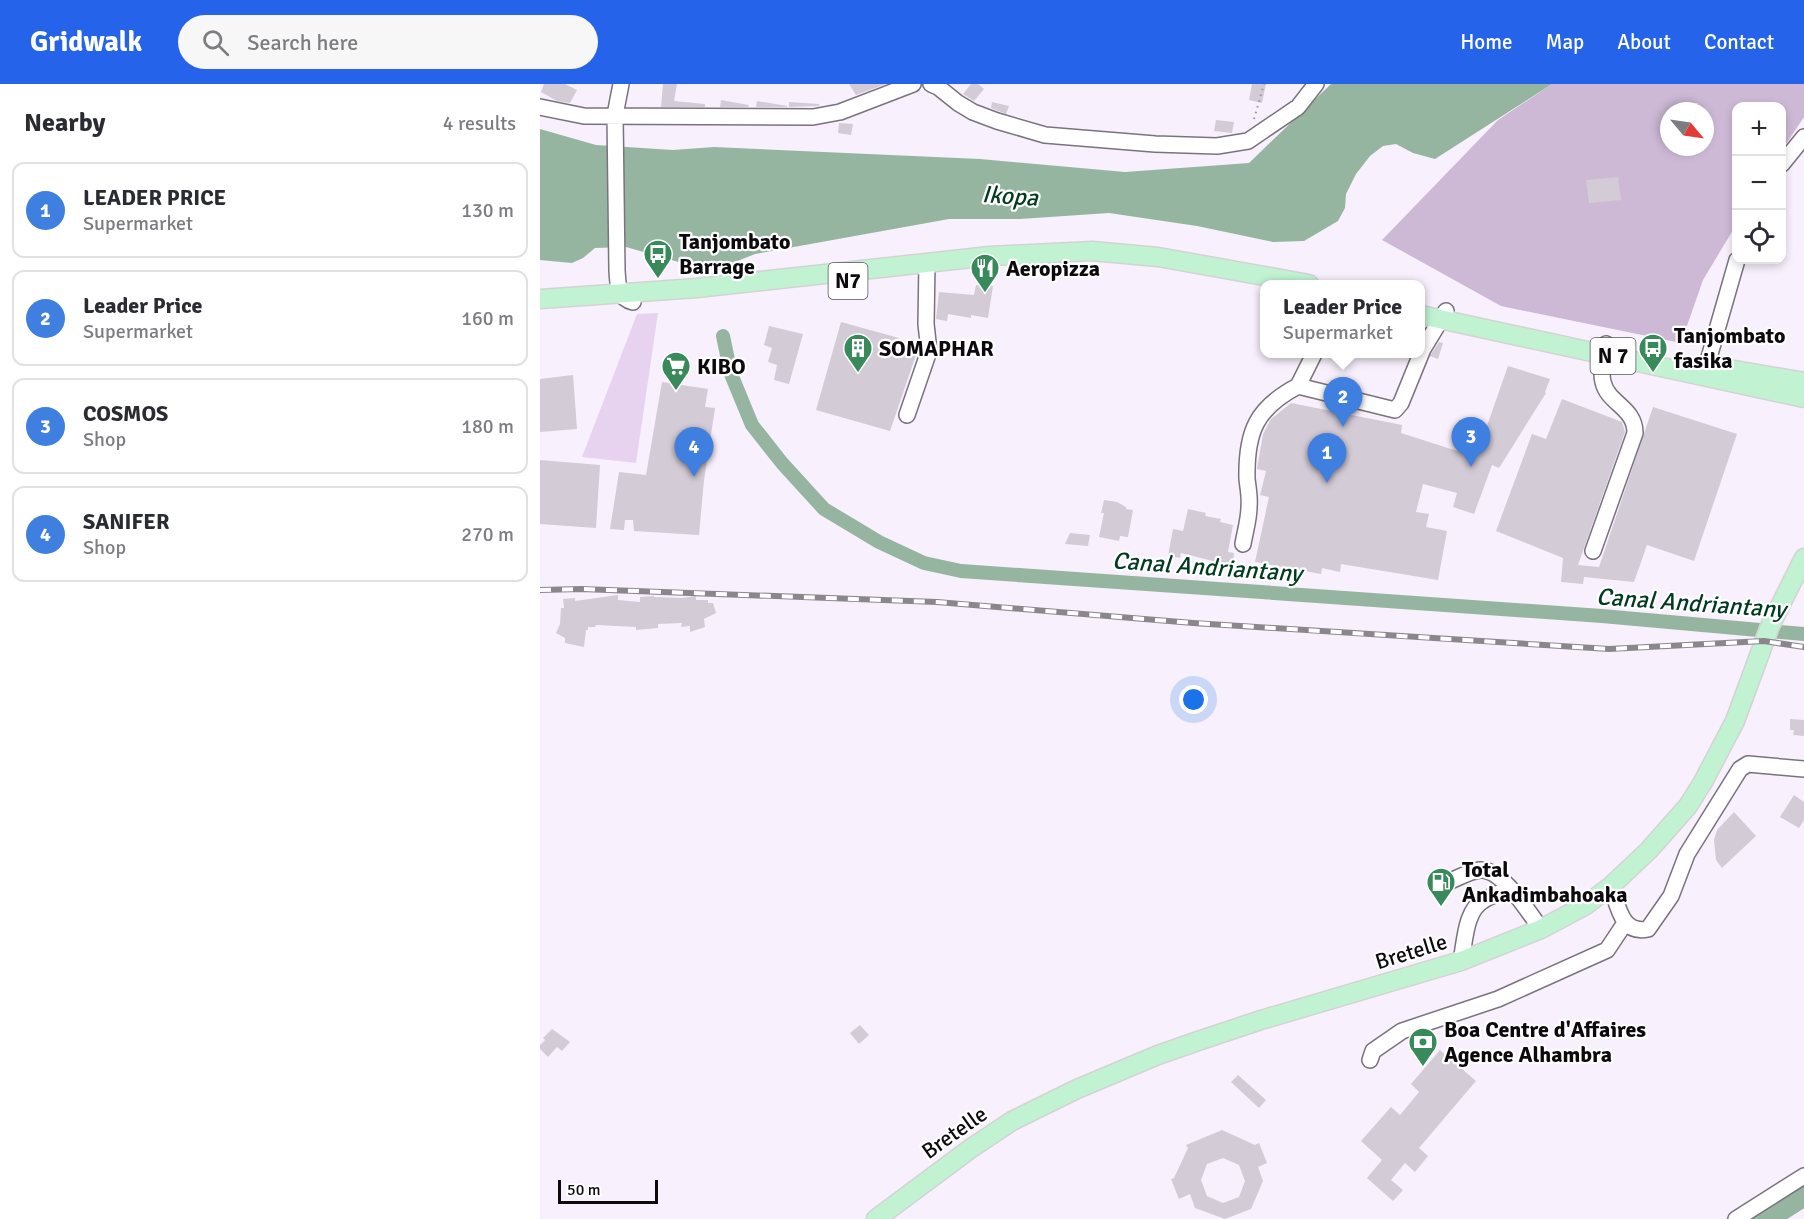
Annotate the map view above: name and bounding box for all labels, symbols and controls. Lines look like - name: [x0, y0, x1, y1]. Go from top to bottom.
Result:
- search box: [178, 15, 598, 69]
- text: Gridwalk: [30, 25, 142, 59]
- icon: search: [199, 26, 232, 59]
- text: Search here: [247, 29, 358, 56]
- text: Home: [1460, 29, 1513, 55]
- text: Map: [1546, 29, 1584, 55]
- text: About: [1617, 29, 1671, 55]
- text: Contact: [1704, 29, 1774, 55]
- north arrow: [1660, 102, 1714, 156]
- map controls: [1732, 102, 1786, 264]
- button: +: [1732, 102, 1786, 156]
- text: Nearby: [24, 107, 105, 139]
- text: 4 results: [443, 111, 516, 136]
- button: −: [1732, 156, 1786, 210]
- water label: Ikopa: [981, 179, 1040, 213]
- text: LEADER PRICE: [83, 184, 226, 211]
- text: 1: [40, 198, 51, 223]
- text: 130 m: [461, 198, 514, 223]
- button: locate: [1732, 210, 1786, 264]
- text: Supermarket: [83, 211, 193, 236]
- place label: Tanjombato Barrage: [679, 228, 790, 280]
- bus stop icon: Tanjombato Barrage: [642, 238, 674, 280]
- restaurant icon: Aeropizza: [969, 252, 1001, 294]
- place label: Aeropizza: [1006, 255, 1100, 282]
- road number: N7: [828, 263, 868, 299]
- popup: [1260, 280, 1425, 358]
- text: Leader Price: [83, 292, 202, 319]
- text: Leader Price: [1283, 293, 1402, 320]
- text: 2: [40, 306, 51, 331]
- text: 160 m: [461, 306, 514, 331]
- text: Supermarket: [83, 319, 193, 344]
- text: Supermarket: [1283, 320, 1393, 345]
- place label: Tanjombato fasika: [1673, 322, 1785, 374]
- building icon: SOMAPHAR: [842, 332, 874, 374]
- bus stop icon: Tanjombato fasika: [1637, 332, 1669, 374]
- place label: SOMAPHAR: [879, 335, 994, 362]
- road number: N 7: [1590, 338, 1636, 374]
- supermarket icon: KIBO: [660, 350, 692, 392]
- place label: KIBO: [697, 353, 746, 380]
- pin: 2: [1324, 378, 1362, 427]
- text: COSMOS: [83, 400, 168, 427]
- text: 3: [40, 414, 51, 439]
- text: 180 m: [461, 414, 514, 439]
- pin: 3: [1452, 418, 1490, 467]
- text: Shop: [83, 427, 126, 452]
- pin: 4: [674, 428, 714, 477]
- pin: 1: [1308, 434, 1346, 483]
- text: SANIFER: [83, 508, 169, 535]
- text: 4: [40, 522, 51, 547]
- text: 270 m: [461, 522, 514, 547]
- text: Shop: [83, 535, 126, 560]
- water label: Canal Andriantany: [1111, 545, 1306, 589]
- water label: Canal Andriantany: [1595, 581, 1790, 625]
- your location: [1179, 685, 1208, 714]
- place label: Total Ankadimbahoaka: [1462, 856, 1628, 908]
- fuel station icon: Total Ankadimbahoaka: [1425, 866, 1457, 908]
- street label: Bretelle: [1372, 928, 1450, 975]
- place label: Boa Centre d'Affaires Agence Alhambra: [1444, 1016, 1646, 1068]
- bank icon: Boa Centre d'Affaires Agence Alhambra: [1407, 1026, 1439, 1068]
- street label: Bretelle: [916, 1100, 992, 1165]
- scale bar: [558, 1177, 658, 1204]
- text: 50 m: [567, 1180, 601, 1200]

